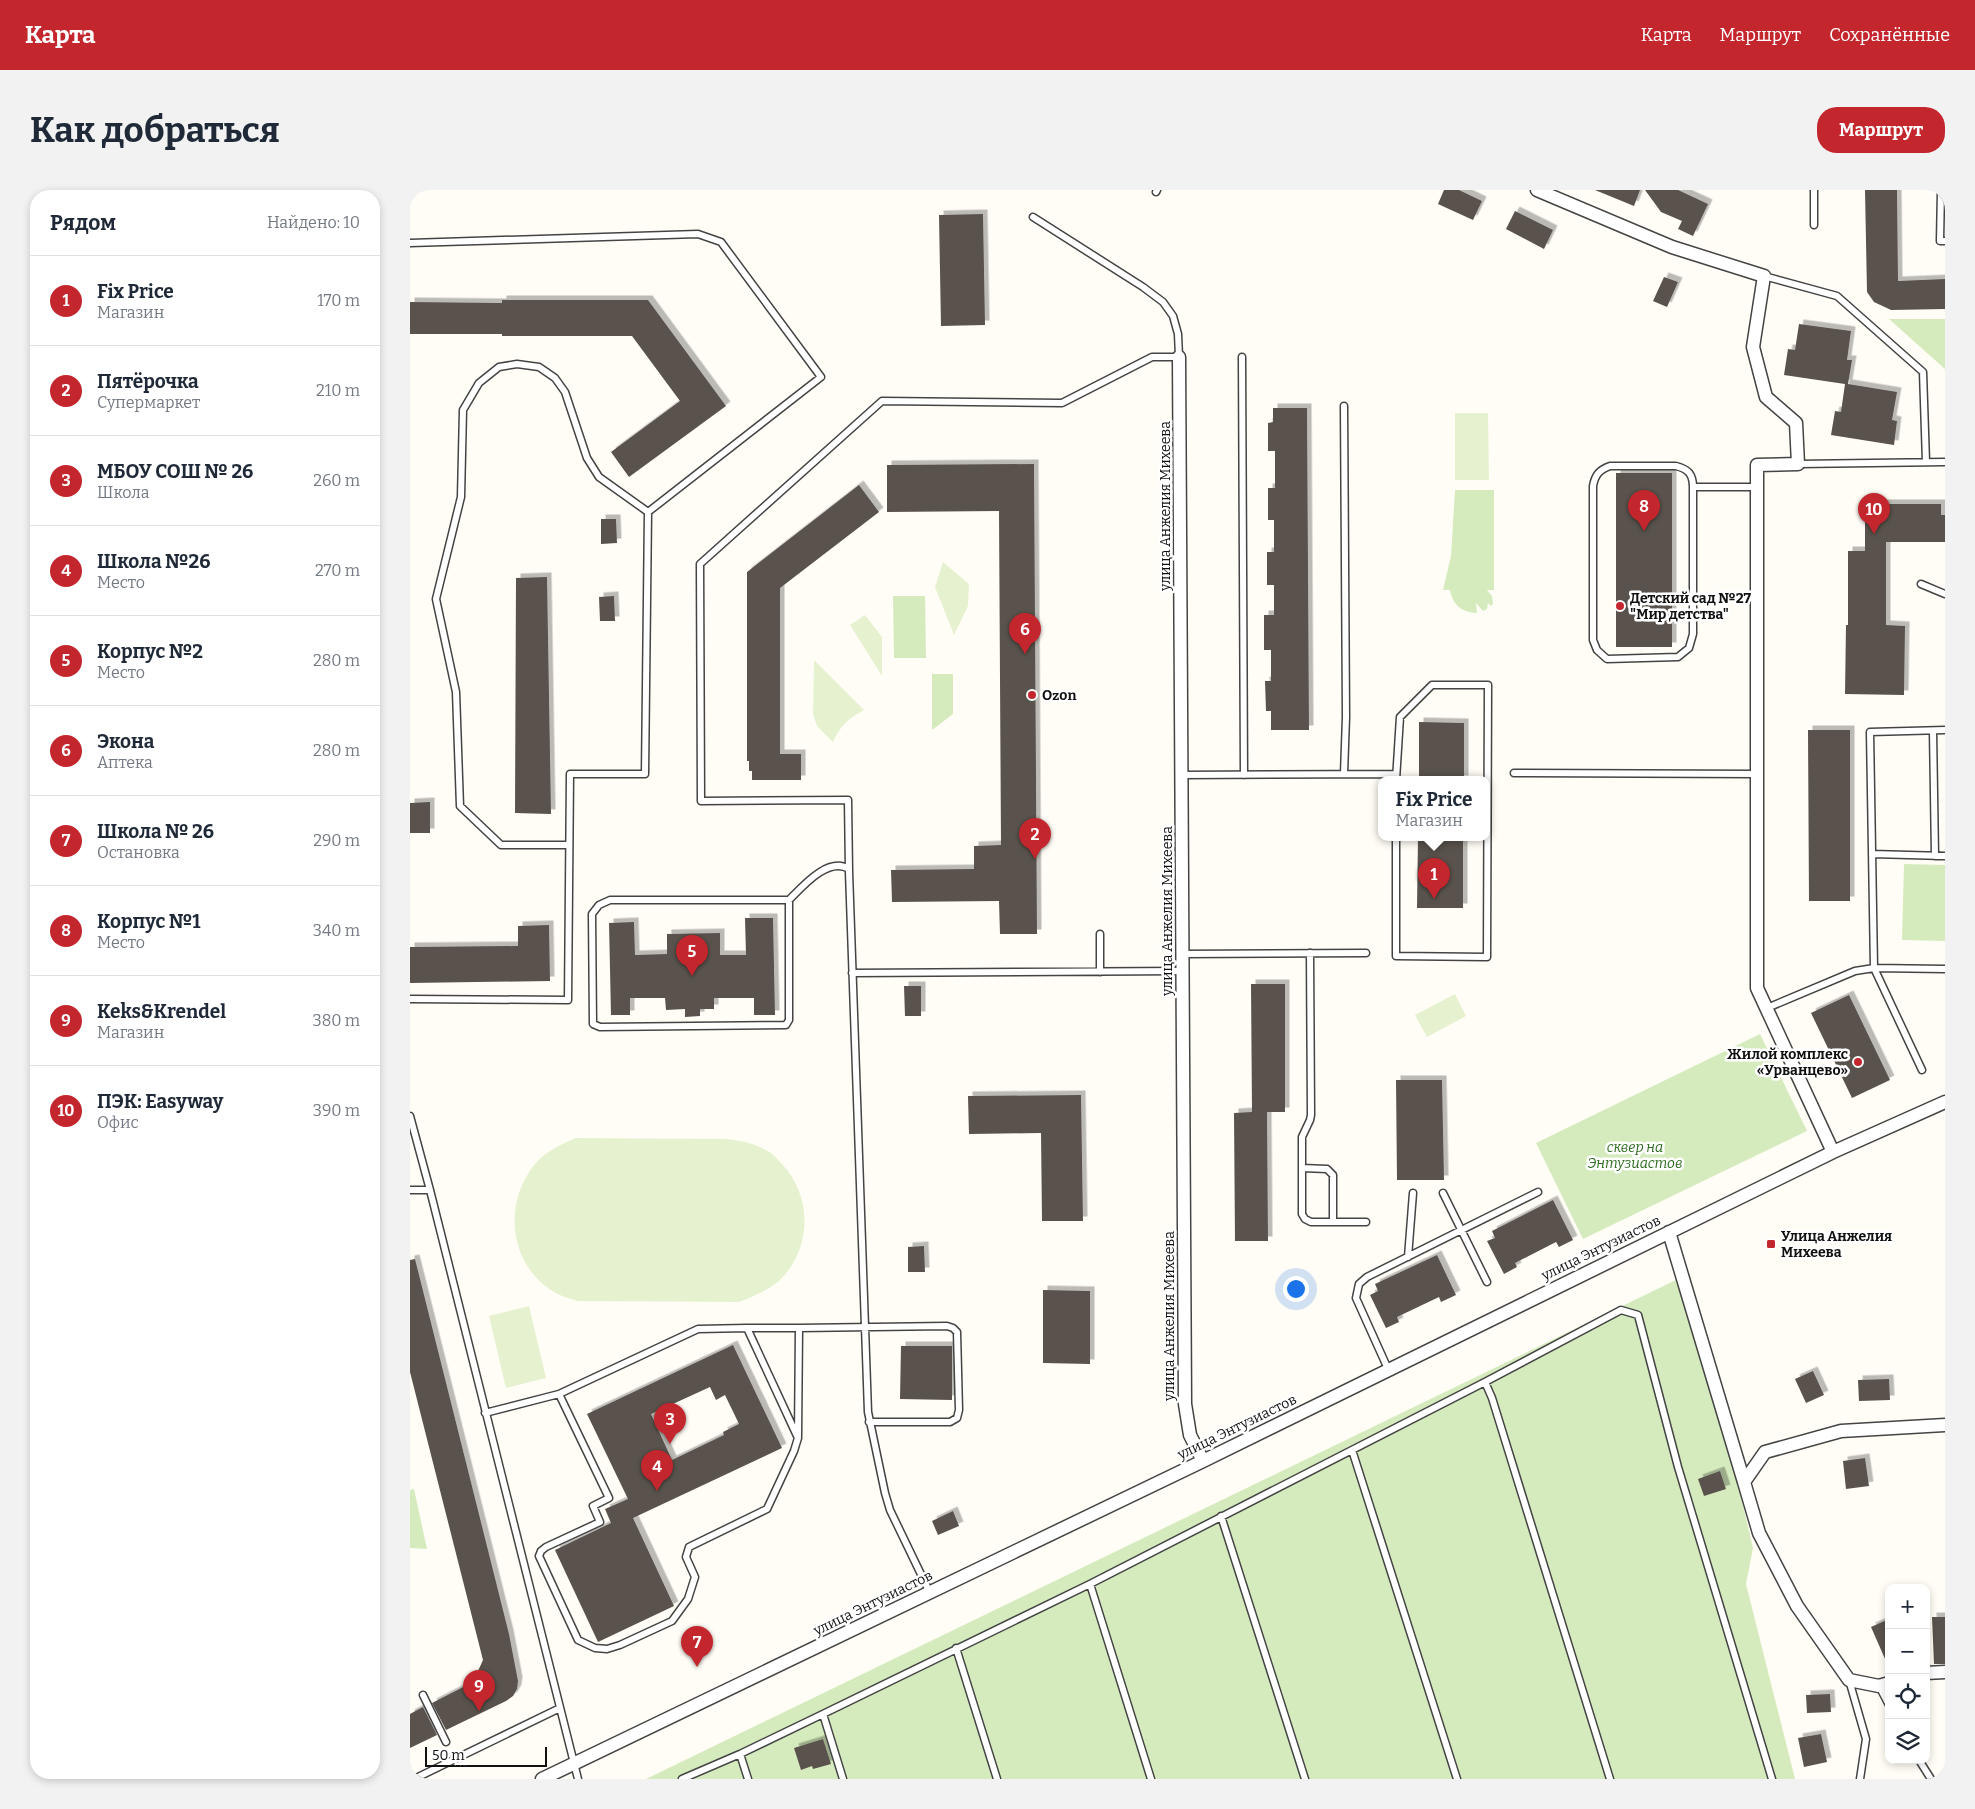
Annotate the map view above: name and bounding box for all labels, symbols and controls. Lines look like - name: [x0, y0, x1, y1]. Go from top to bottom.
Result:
- text: Карта: [25, 21, 95, 49]
- text: Карта: [1641, 24, 1692, 46]
- text: Маршрут: [1720, 24, 1801, 46]
- text: Сохранённые: [1829, 24, 1950, 46]
- button: Маршрут: [1817, 107, 1945, 153]
- text: Как добраться: [30, 109, 280, 151]
- text: Рядом: [50, 210, 116, 236]
- text: Найдено: 10: [267, 213, 360, 232]
- text: Fix Price: [97, 280, 174, 303]
- text: 1: [63, 291, 69, 310]
- text: 170 m: [317, 291, 360, 310]
- text: Магазин: [97, 303, 164, 322]
- text: Пятёрочка: [97, 370, 199, 393]
- text: 2: [61, 381, 71, 400]
- text: 210 m: [316, 381, 360, 400]
- text: Супермаркет: [97, 393, 200, 412]
- street label: улица Анжелия Михеева: [1157, 421, 1174, 592]
- text: МБОУ СОШ № 26: [97, 460, 253, 483]
- text: 3: [61, 471, 71, 490]
- text: 260 m: [313, 471, 360, 490]
- text: Школа: [97, 483, 149, 502]
- pin: 8: [1628, 490, 1660, 531]
- pin: 10: [1858, 493, 1890, 534]
- text: Школа №26: [97, 550, 211, 573]
- text: 4: [61, 561, 71, 580]
- text: 270 m: [315, 561, 360, 580]
- text: Место: [97, 573, 145, 592]
- place label: Детский сад №27 "Мир детства": [1630, 590, 1752, 623]
- marker: Детский сад №27 "Мир детства": [1614, 600, 1626, 612]
- pin: 6: [1009, 613, 1041, 654]
- text: Корпус №2: [97, 640, 203, 663]
- text: 5: [62, 651, 70, 670]
- text: 280 m: [313, 651, 360, 670]
- text: Место: [97, 663, 145, 682]
- place label: Ozon: [1042, 687, 1076, 704]
- marker: Ozon: [1026, 689, 1038, 701]
- text: Экона: [97, 730, 155, 753]
- text: 6: [61, 741, 71, 760]
- text: 280 m: [313, 741, 360, 760]
- text: Аптека: [97, 753, 153, 772]
- popup: [1378, 776, 1490, 841]
- text: Fix Price: [1396, 788, 1472, 811]
- text: Магазин: [1396, 811, 1463, 830]
- pin: 2: [1019, 818, 1051, 859]
- text: Школа № 26: [97, 820, 214, 843]
- street label: улица Анжелия Михеева: [1159, 826, 1176, 997]
- text: 7: [62, 831, 70, 850]
- text: 290 m: [313, 831, 360, 850]
- text: Остановка: [97, 843, 180, 862]
- pin: 1: [1418, 858, 1450, 899]
- text: Корпус №1: [97, 910, 201, 933]
- text: 8: [61, 921, 71, 940]
- text: 340 m: [313, 921, 360, 940]
- text: Место: [97, 933, 145, 952]
- pin: 5: [676, 935, 708, 976]
- text: Keks&Krendel: [97, 1000, 226, 1023]
- text: 9: [61, 1011, 71, 1030]
- text: 380 m: [313, 1011, 360, 1030]
- text: Магазин: [97, 1023, 164, 1042]
- place label: Жилой комплекс «Урванцево»: [1727, 1046, 1848, 1079]
- marker: Жилой комплекс «Урванцево»: [1852, 1056, 1864, 1068]
- text: ПЭК: Easyway: [97, 1090, 223, 1113]
- text: 10: [57, 1101, 75, 1120]
- text: 390 m: [313, 1101, 360, 1120]
- text: Офис: [97, 1113, 139, 1132]
- park label: сквер на Энтузиастов: [1587, 1139, 1683, 1172]
- street label: улица Энтузиастов: [1538, 1212, 1663, 1285]
- place label: Улица Анжелия Михеева: [1781, 1228, 1892, 1261]
- street label: улица Анжелия Михеева: [1161, 1231, 1178, 1402]
- marker: Улица Анжелия Михеева: [1765, 1238, 1777, 1250]
- your location: [1283, 1276, 1309, 1302]
- street label: улица Энтузиастов: [1174, 1391, 1299, 1464]
- pin: 3: [654, 1403, 686, 1444]
- pin: 4: [641, 1450, 673, 1491]
- street label: улица Энтузиастов: [810, 1567, 935, 1640]
- map controls: [1885, 1584, 1930, 1764]
- button: +: [1885, 1584, 1930, 1629]
- pin: 7: [681, 1626, 713, 1667]
- button: −: [1885, 1629, 1930, 1674]
- pin: 9: [463, 1670, 495, 1711]
- button: locate: [1885, 1674, 1930, 1719]
- button: layers: [1885, 1719, 1930, 1764]
- scale bar: [425, 1744, 548, 1767]
- text: 50 m: [432, 1747, 465, 1764]

